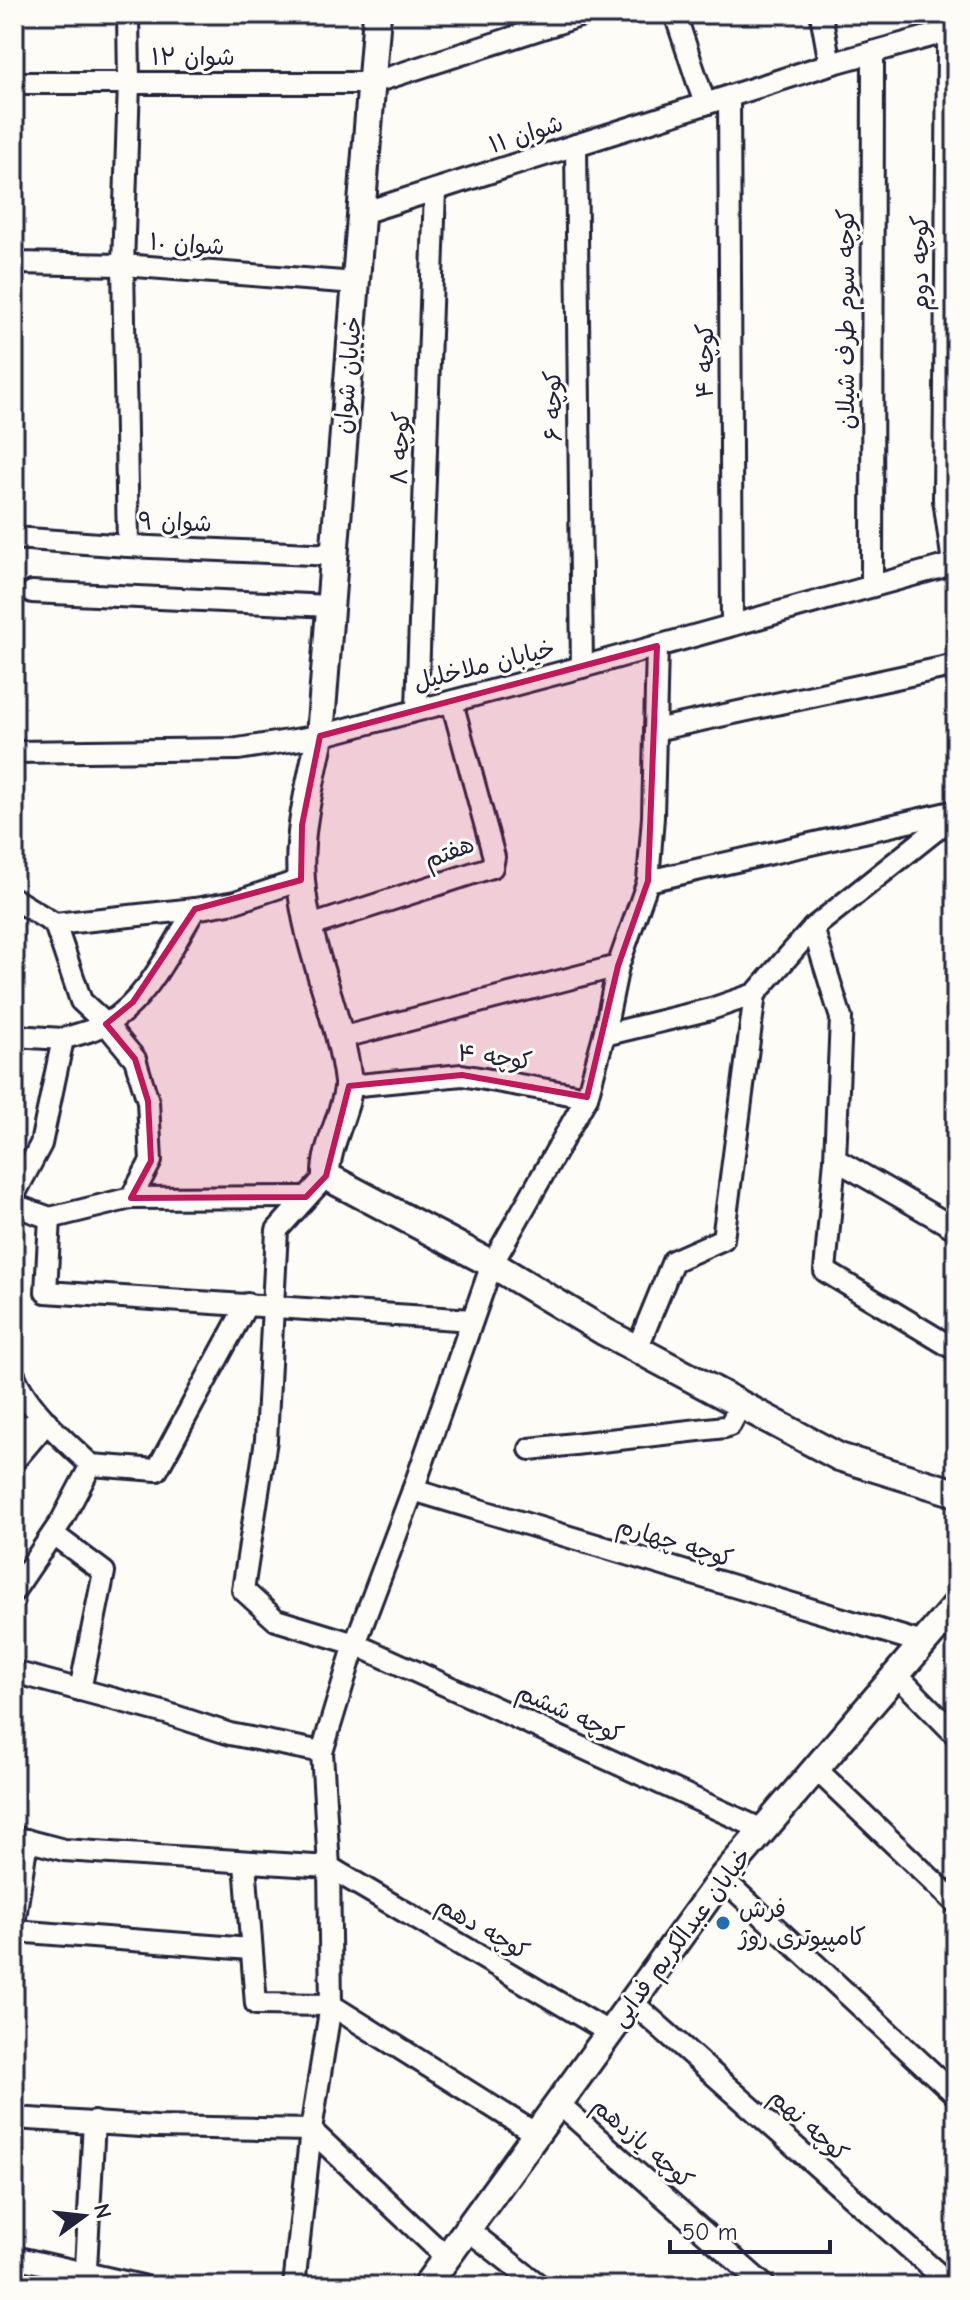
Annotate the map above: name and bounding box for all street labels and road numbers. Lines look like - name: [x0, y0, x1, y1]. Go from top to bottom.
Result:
- street label: شوان ۱۲: [151, 43, 235, 72]
- street label: شوان ۱۱: [485, 109, 567, 160]
- street label: کوچه سوم طرف شیلان: [832, 209, 864, 430]
- street label: کوچه دوم: [906, 215, 939, 311]
- street label: شوان ۱۰: [148, 227, 226, 262]
- street label: خیابان شوان: [329, 315, 368, 435]
- street label: کوچه ۴: [691, 324, 720, 398]
- street label: کوچه ۶: [538, 370, 569, 442]
- street label: کوچه ۸: [385, 411, 416, 485]
- street label: شوان ۹: [138, 507, 212, 538]
- street label: خیابان ملاخلیل: [410, 634, 558, 696]
- street label: هفتم: [420, 830, 479, 878]
- street label: کوچه ۴: [456, 1039, 534, 1076]
- street label: کوچه چهارم: [612, 1511, 737, 1577]
- street label: کوچه ششم: [511, 1677, 628, 1753]
- street label: خیابان عبدالکریم فدایی: [605, 1842, 760, 2034]
- street label: کوچه دهم: [430, 1890, 534, 1969]
- street label: کوچه نهم: [761, 2082, 854, 2171]
- street label: کوچه یازدهم: [584, 2091, 699, 2198]

